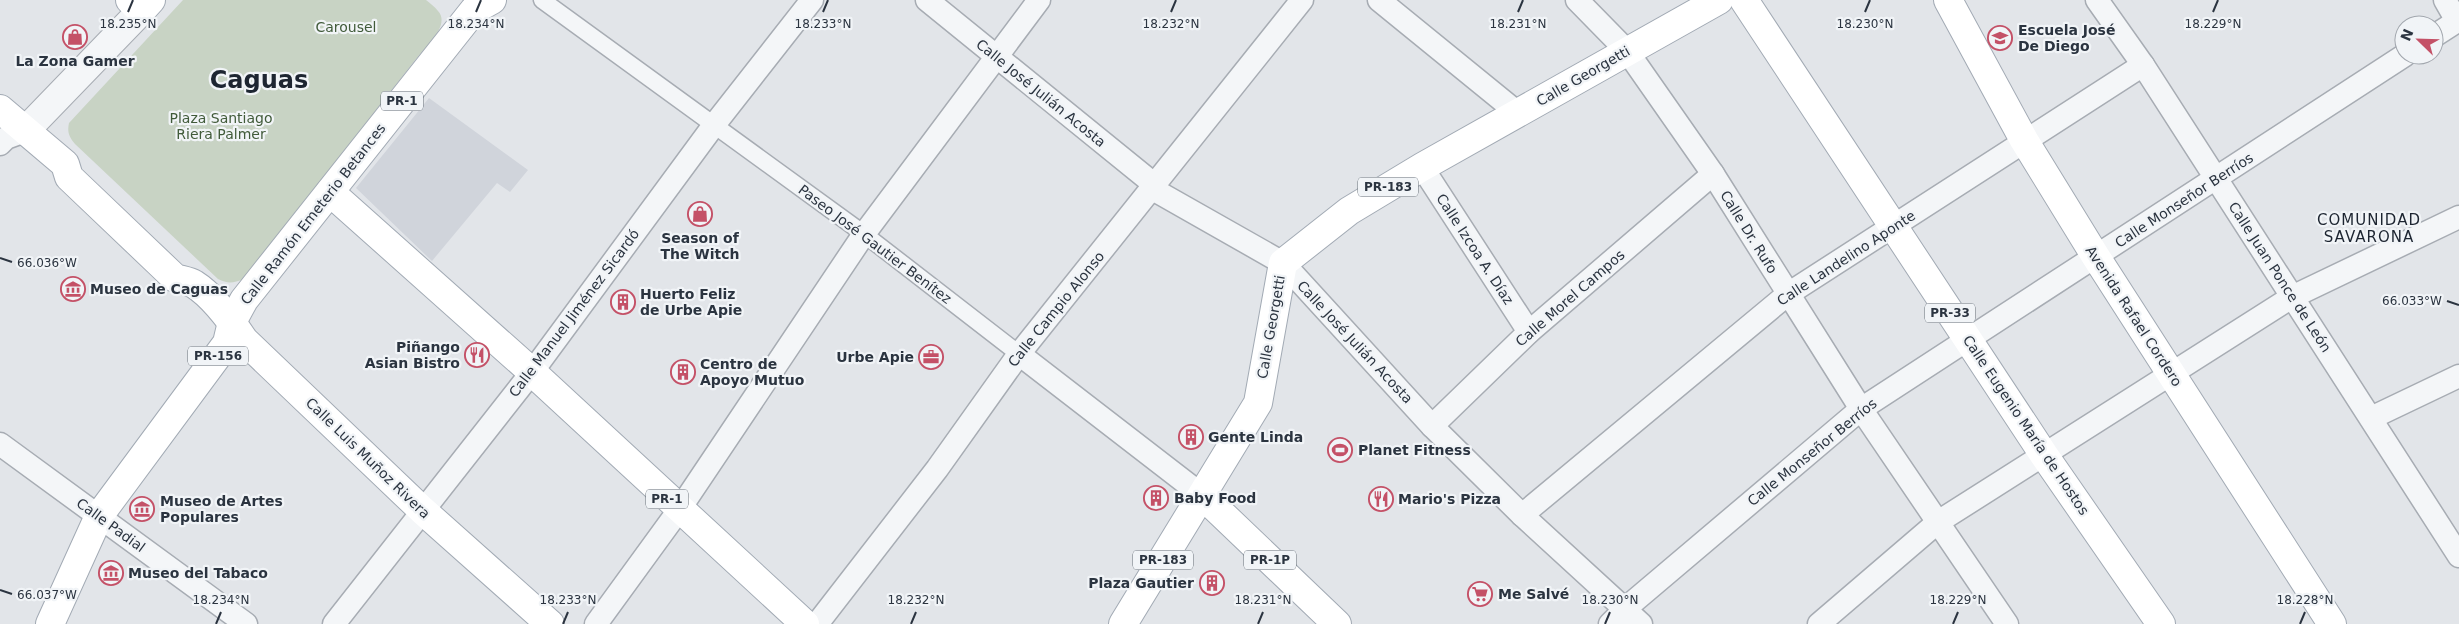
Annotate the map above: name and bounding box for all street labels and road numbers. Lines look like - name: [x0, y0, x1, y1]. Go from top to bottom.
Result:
- street label: Calle José Julián Acosta: [973, 36, 1109, 150]
- street label: Calle Georgetti: [1533, 43, 1633, 109]
- road number: PR-1: [381, 92, 423, 110]
- street label: Calle Ramón Emeterio Betances: [237, 120, 389, 308]
- street label: Calle Monseñor Berríos: [2112, 149, 2256, 251]
- road number: PR-183: [1358, 178, 1418, 196]
- street label: Paseo José Gautier Benítez: [795, 181, 955, 307]
- street label: Calle Dr. Rufo: [1717, 188, 1781, 276]
- street label: Calle Izcoa A. Díaz: [1433, 191, 1517, 307]
- street label: Calle Juan Ponce de León: [2225, 199, 2335, 355]
- street label: Calle Landelino Aponte: [1774, 207, 1918, 309]
- street label: Calle Manuel Jiménez Sicardó: [506, 226, 642, 400]
- street label: Avenida Rafael Cordero: [2083, 243, 2185, 389]
- street label: Calle Morel Campos: [1512, 246, 1628, 350]
- street label: Calle Campio Alonso: [1005, 248, 1107, 370]
- street label: Calle Georgetti: [1254, 274, 1288, 380]
- street label: Calle José Julián Acosta: [1294, 277, 1416, 407]
- road number: PR-33: [1925, 304, 1975, 322]
- street label: Calle Eugenio María de Hostos: [1960, 332, 2092, 518]
- road number: PR-156: [188, 346, 248, 366]
- street label: Calle Luis Muñoz Rivera: [303, 394, 433, 522]
- street label: Calle Monseñor Berríos: [1744, 395, 1880, 509]
- road number: PR-1: [646, 489, 688, 508]
- street label: Calle Padial: [74, 495, 148, 555]
- road number: PR-183: [1133, 550, 1193, 570]
- road number: PR-1P: [1244, 550, 1296, 570]

